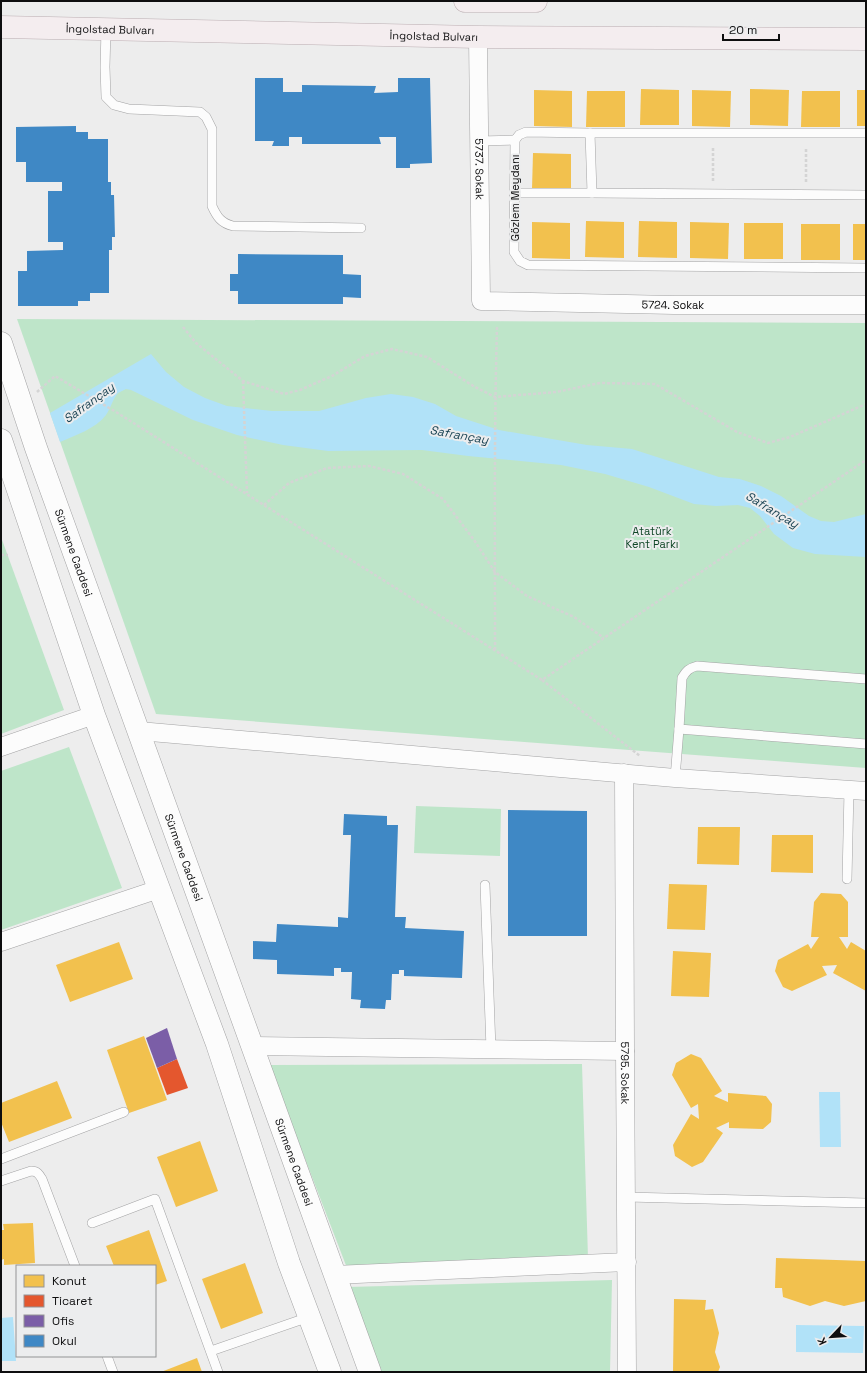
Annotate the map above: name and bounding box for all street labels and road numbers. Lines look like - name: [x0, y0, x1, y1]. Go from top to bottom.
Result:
- street label: İngolstad Bulvarı: [66, 21, 154, 37]
- street label: İngolstad Bulvarı: [390, 28, 478, 44]
- street label: 5737. Sokak: [472, 138, 487, 200]
- street label: Gözlem Meydanı: [508, 155, 522, 241]
- street label: 5724. Sokak: [641, 297, 704, 312]
- street label: Sürmene Caddesi: [52, 507, 96, 599]
- street label: Sürmene Caddesi: [162, 812, 206, 903]
- street label: 5795. Sokak: [618, 1042, 632, 1105]
- street label: Sürmene Caddesi: [272, 1116, 316, 1208]

